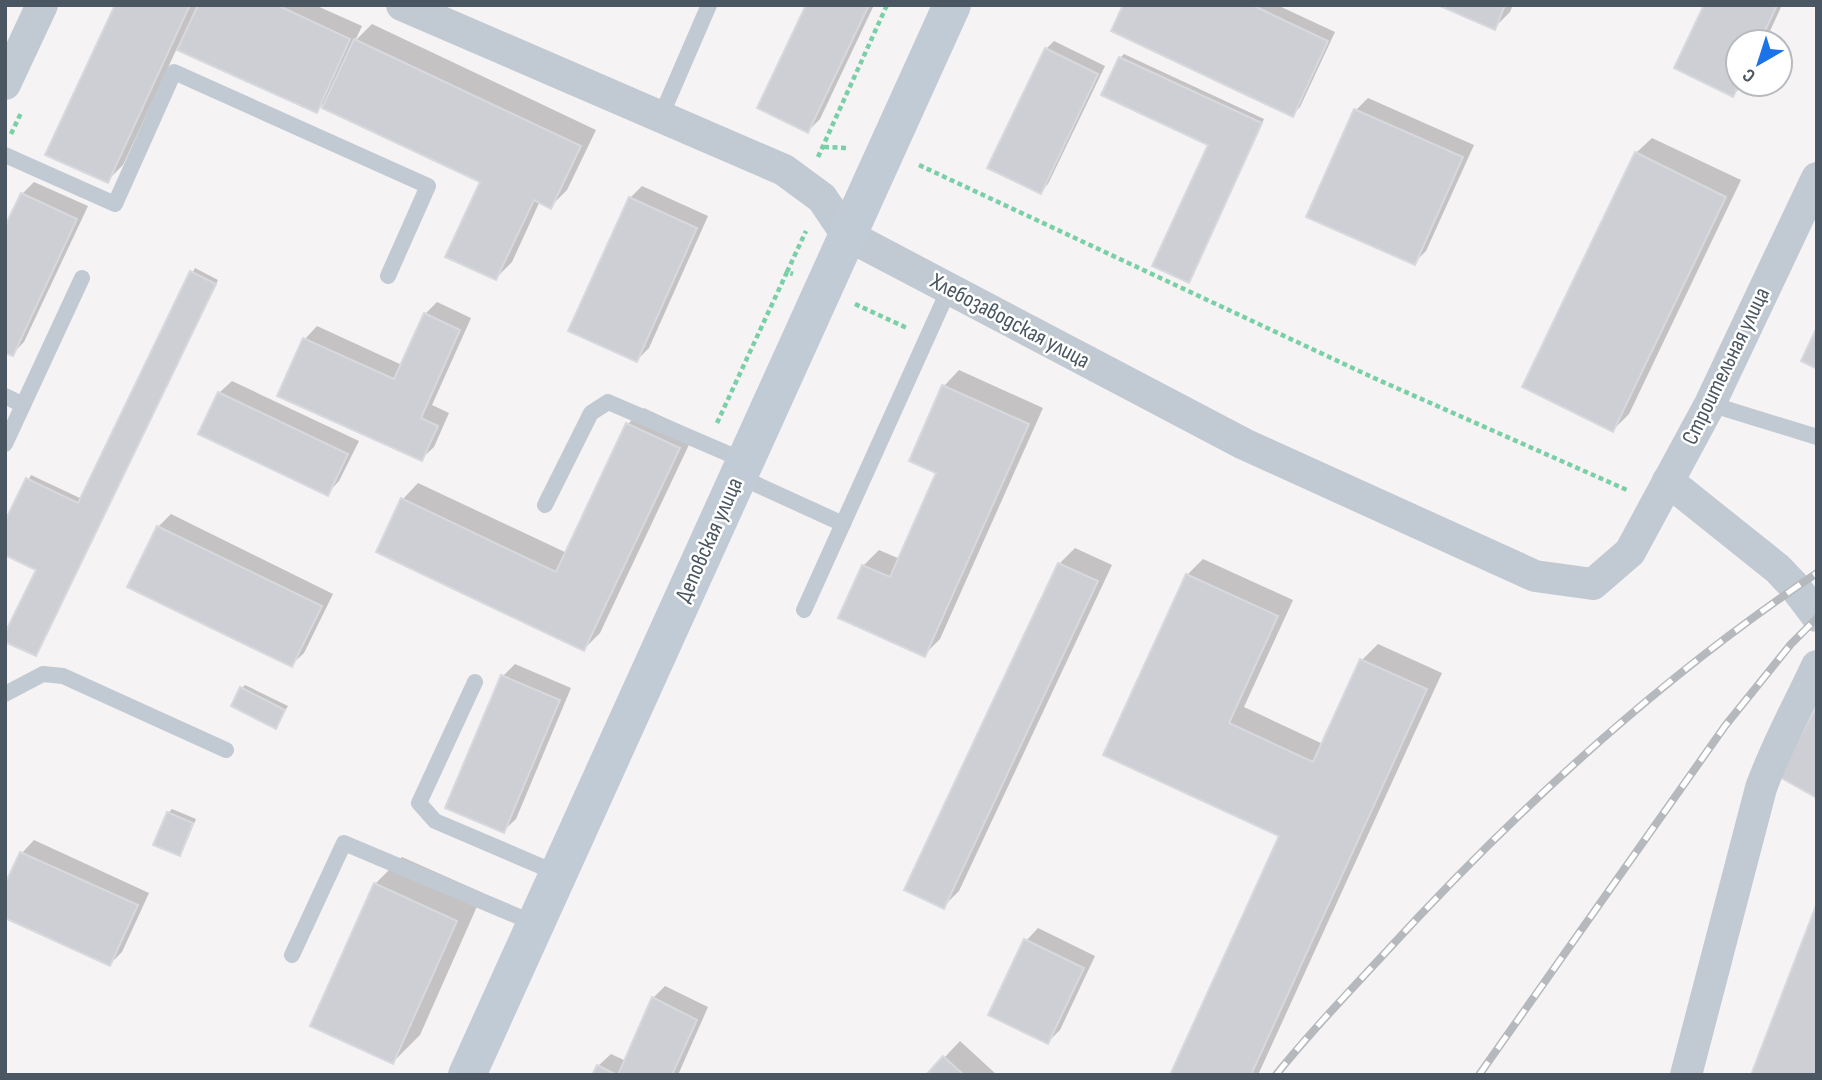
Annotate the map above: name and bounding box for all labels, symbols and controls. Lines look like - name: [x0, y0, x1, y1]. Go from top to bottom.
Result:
- north arrow: [1724, 28, 1794, 98]
- text: С: [1738, 63, 1760, 87]
- street label: Хлебозаводская улица: [925, 267, 1094, 375]
- street label: Строительная улица: [1676, 283, 1776, 449]
- street label: Деповская улица: [669, 473, 749, 607]

